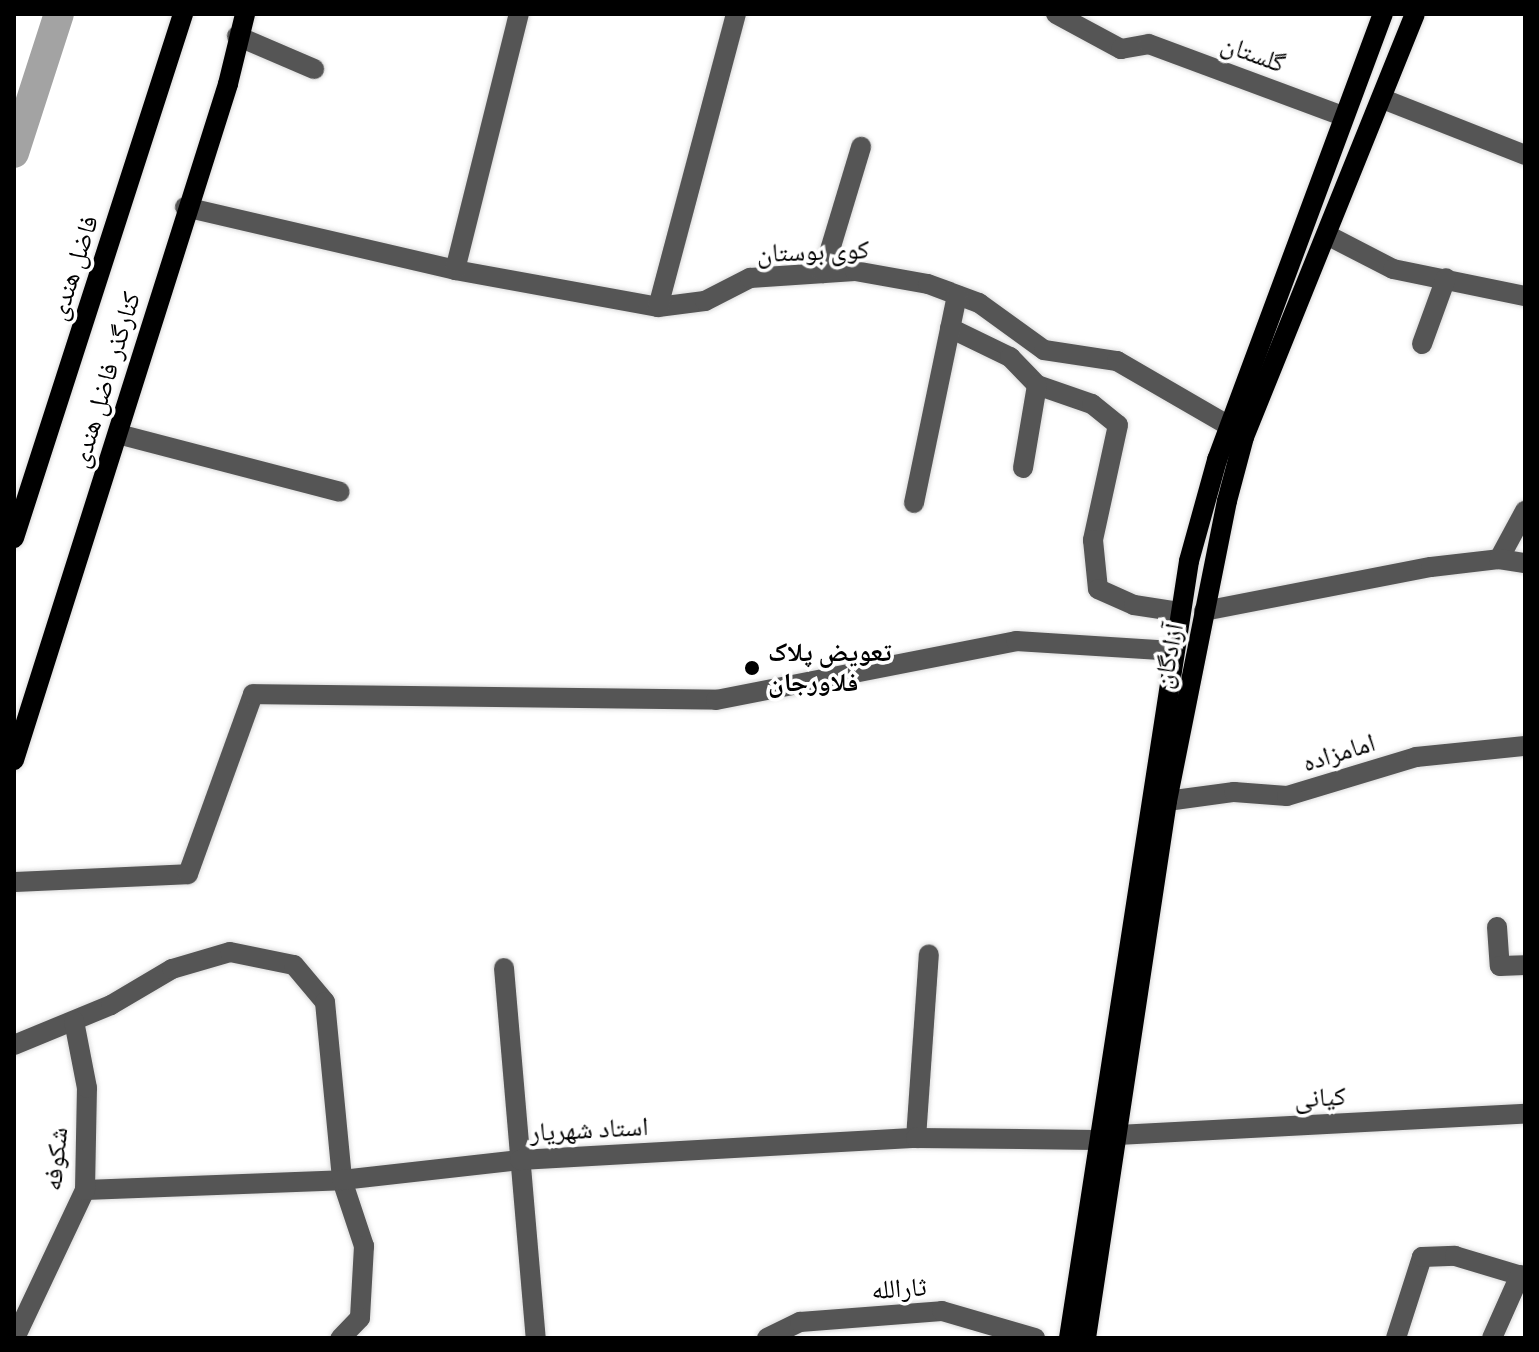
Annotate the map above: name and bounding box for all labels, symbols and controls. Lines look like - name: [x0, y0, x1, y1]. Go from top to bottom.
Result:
- street label: گلستان: [1217, 28, 1289, 80]
- street label: فاضل هندی: [42, 212, 106, 324]
- street label: کوی بوستان: [756, 234, 870, 270]
- street label: کنارگذر فاضل هندی: [64, 288, 148, 472]
- street label: آزادگان: [1147, 621, 1191, 691]
- place label: تعویض پلاک فلاورجان: [768, 637, 891, 698]
- marker: تعویض پلاک فلاورجان: [743, 659, 761, 677]
- street label: امامزاده: [1299, 727, 1379, 779]
- street label: کیانی: [1293, 1081, 1347, 1115]
- street label: استاد شهریار: [529, 1111, 649, 1149]
- street label: شکوفه: [37, 1126, 75, 1192]
- street label: ثارالله: [870, 1272, 928, 1306]

